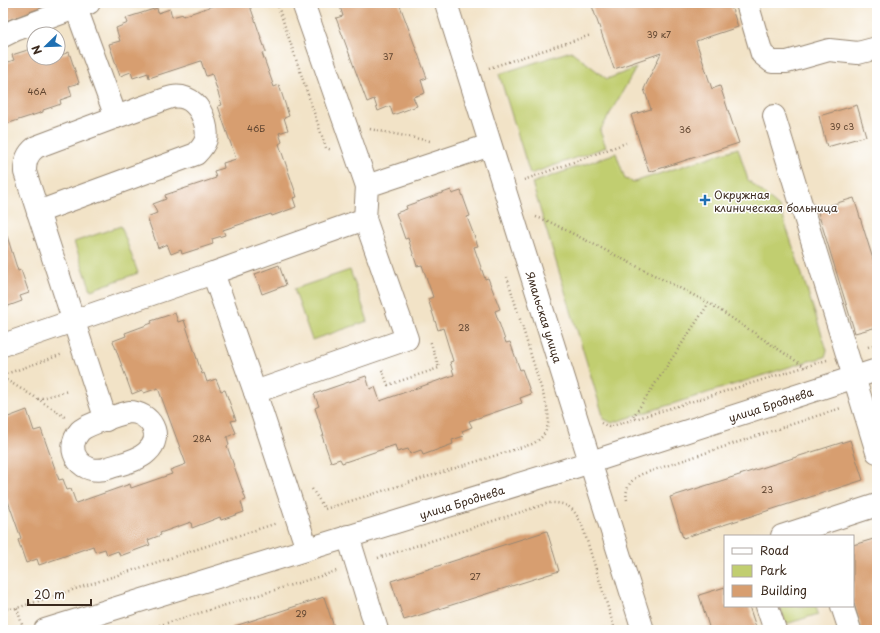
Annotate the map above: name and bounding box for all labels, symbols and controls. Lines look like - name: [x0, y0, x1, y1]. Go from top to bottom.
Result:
- north arrow: [26, 26, 66, 66]
- house number: 39 к7: [647, 27, 671, 41]
- text: N: [27, 43, 46, 57]
- house number: 37: [383, 49, 393, 63]
- house number: 46А: [27, 84, 47, 98]
- house number: 39 с3: [830, 119, 854, 133]
- house number: 46Б: [247, 121, 265, 135]
- house number: 36: [679, 122, 691, 136]
- place label: Окружная клиническая больница: [714, 186, 838, 216]
- marker: Окружная клиническая больница: [699, 194, 711, 206]
- street label: Ямальская улица: [522, 268, 567, 365]
- house number: 28: [458, 320, 470, 334]
- street label: улица Броднева: [726, 383, 815, 426]
- house number: 28А: [193, 431, 212, 445]
- street label: улица Броднева: [417, 481, 506, 523]
- house number: 23: [761, 482, 773, 496]
- legend: [724, 535, 854, 607]
- text: Road: [760, 541, 789, 559]
- text: Park: [760, 561, 787, 579]
- house number: 27: [469, 569, 481, 583]
- scale bar: [28, 581, 91, 607]
- text: Building: [760, 581, 807, 599]
- text: 20 m: [34, 585, 65, 603]
- house number: 29: [295, 606, 307, 620]

